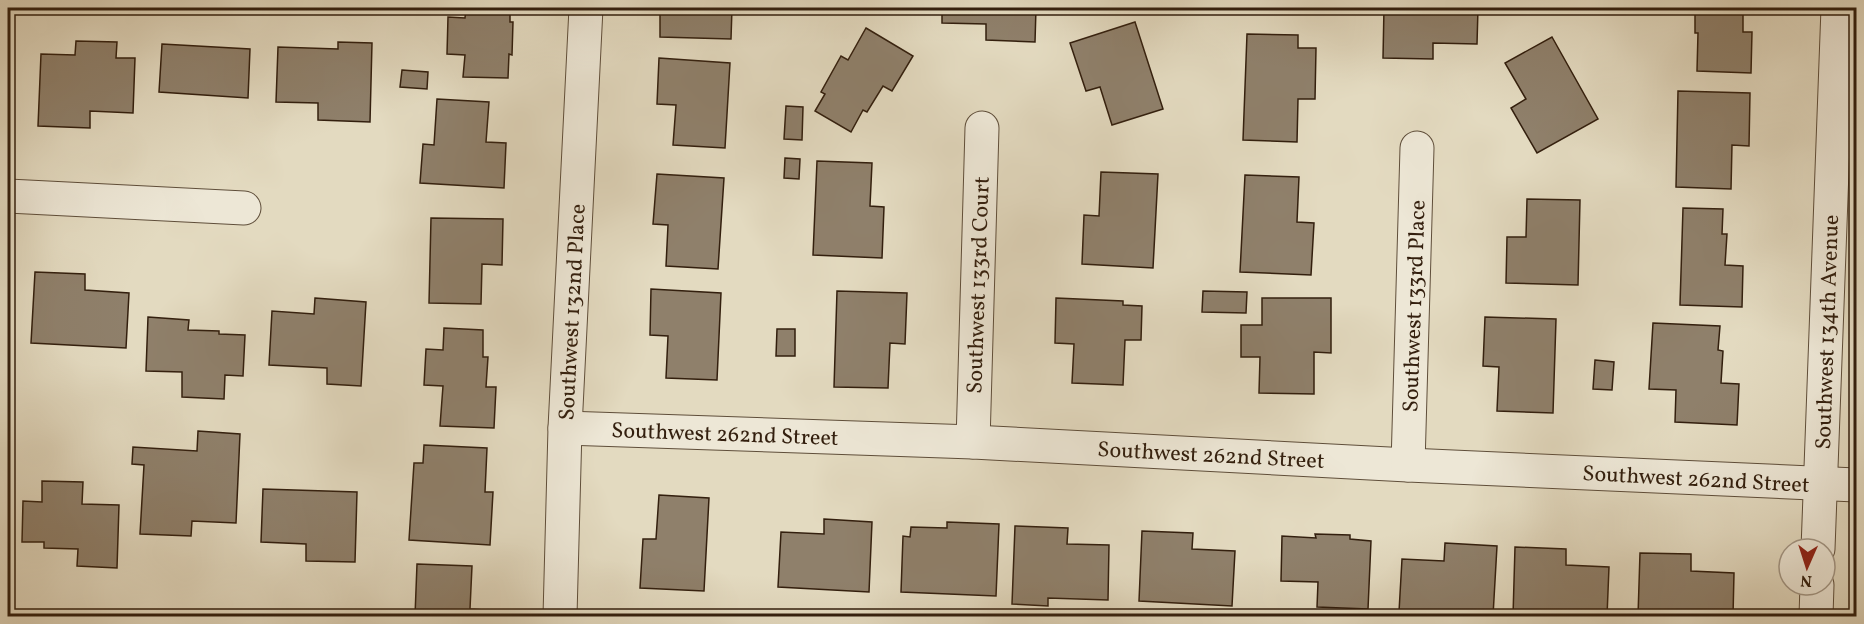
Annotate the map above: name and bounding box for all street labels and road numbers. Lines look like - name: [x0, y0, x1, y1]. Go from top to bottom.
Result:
- street label: Southwest 133rd Court: [960, 176, 999, 394]
- street label: Southwest 133rd Place: [1396, 199, 1435, 413]
- street label: Southwest 132nd Place: [552, 203, 595, 421]
- street label: Southwest 134th Avenue: [1809, 214, 1848, 450]
- street label: Southwest 262nd Street: [611, 416, 839, 455]
- street label: Southwest 262nd Street: [1097, 435, 1325, 478]
- street label: Southwest 262nd Street: [1582, 459, 1810, 502]

